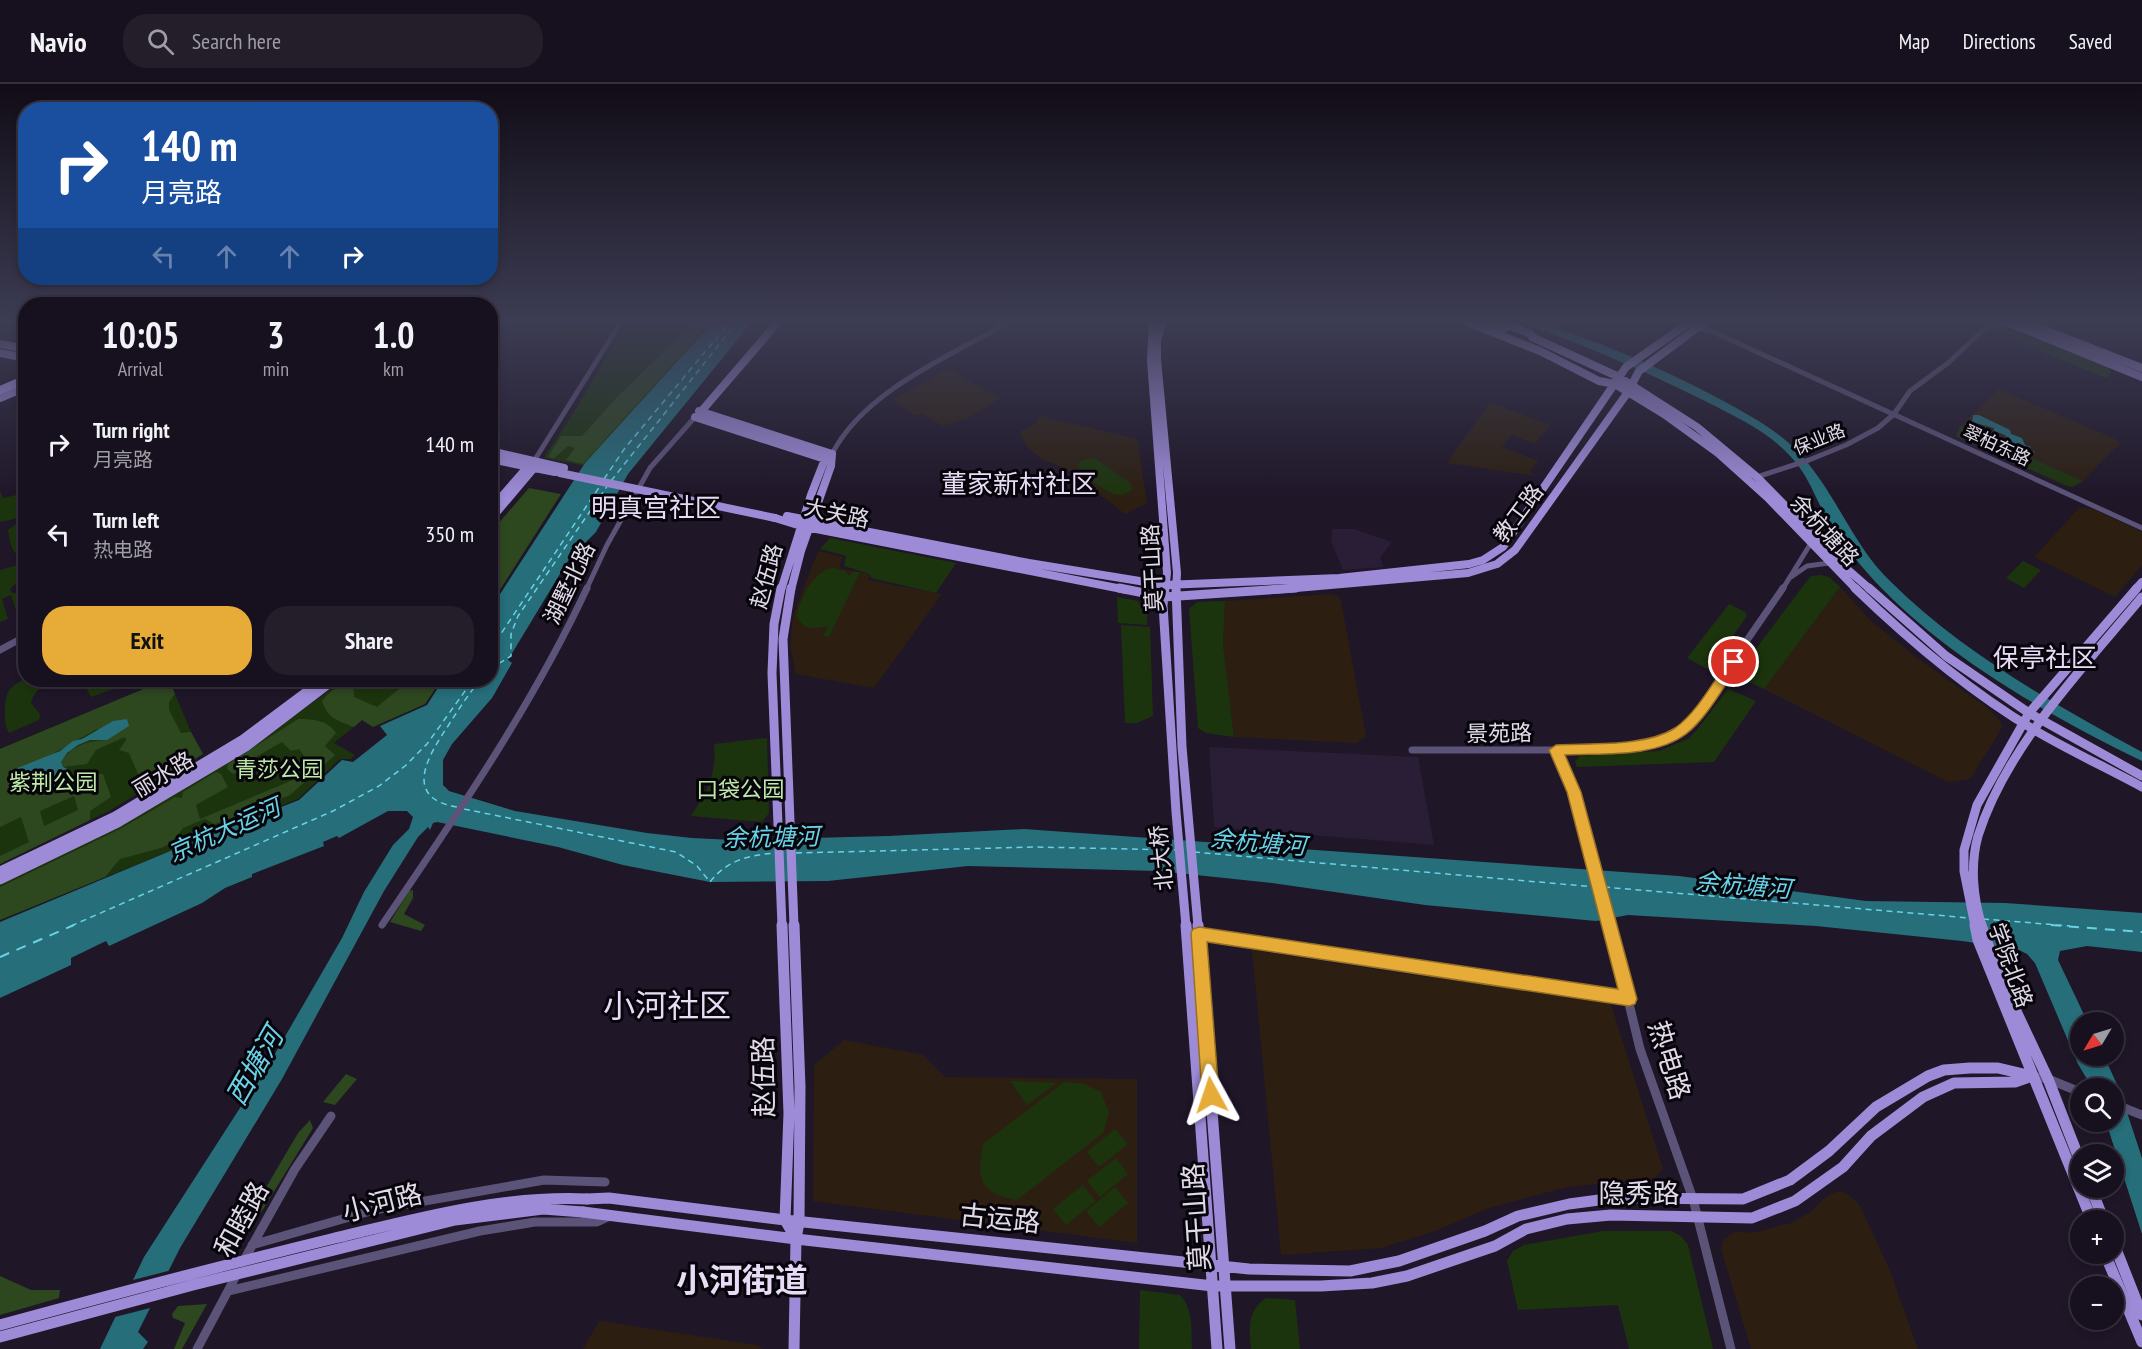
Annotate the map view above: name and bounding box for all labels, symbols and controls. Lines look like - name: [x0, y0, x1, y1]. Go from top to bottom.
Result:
- search box: [123, 14, 543, 68]
- text: Navio: [30, 23, 87, 60]
- icon: search: [144, 25, 177, 58]
- text: Search here: [192, 27, 281, 55]
- text: Map: [1899, 28, 1930, 55]
- text: Directions: [1963, 28, 2036, 55]
- text: Saved: [2069, 28, 2112, 55]
- text: 140 m: [141, 118, 238, 173]
- icon: right: [42, 126, 120, 204]
- text: 月亮路: [141, 175, 222, 209]
- icon: left: [147, 240, 180, 273]
- icon: ahead: [210, 240, 243, 273]
- icon: ahead: [273, 240, 306, 273]
- icon: right: [336, 240, 369, 273]
- text: 10:05: [101, 311, 179, 358]
- text: 3: [267, 311, 284, 358]
- text: 1.0: [372, 311, 414, 358]
- text: Arrival: [118, 356, 163, 382]
- text: min: [263, 356, 289, 382]
- text: km: [383, 356, 404, 382]
- text: Turn right: [93, 416, 170, 444]
- street label: 保业路: [1790, 418, 1848, 460]
- street label: 翠柏东路: [1960, 419, 2034, 471]
- icon: right: [42, 428, 75, 461]
- text: 140 m: [425, 430, 474, 458]
- text: 月亮路: [93, 447, 153, 473]
- district label: 董家新村社区: [941, 467, 1097, 500]
- street label: 教工路: [1487, 478, 1549, 548]
- street label: 余杭塘路: [1785, 488, 1865, 572]
- district label: 明真宫社区: [591, 491, 721, 524]
- street label: 大关路: [802, 492, 872, 534]
- text: Turn left: [93, 506, 159, 534]
- icon: left: [42, 518, 75, 551]
- text: 350 m: [425, 520, 474, 548]
- street label: 莫干山路: [1136, 523, 1168, 613]
- text: 热电路: [93, 537, 153, 563]
- street label: 湖墅北路: [537, 537, 601, 629]
- street label: 赵伍路: [744, 540, 788, 612]
- button: Exit: [42, 606, 252, 675]
- button: Share: [264, 606, 474, 675]
- pin: [1708, 636, 1759, 687]
- district label: 保亭社区: [1993, 641, 2097, 674]
- icon: arrive: [1717, 645, 1750, 678]
- street label: 景苑路: [1466, 718, 1532, 748]
- street label: 丽水路: [127, 745, 199, 803]
- park label: 青莎公园: [235, 755, 323, 783]
- park label: 紫荆公园: [9, 768, 97, 796]
- park label: 口袋公园: [696, 775, 784, 803]
- water label: 京杭大运河: [163, 790, 289, 869]
- water label: 余杭塘河: [723, 821, 823, 853]
- water label: 余杭塘河: [1209, 822, 1311, 862]
- street label: 北大桥: [1144, 824, 1178, 892]
- water label: 余杭塘河: [1694, 865, 1796, 905]
- street label: 学院北路: [1983, 919, 2039, 1011]
- district label: 小河社区: [603, 984, 731, 1026]
- north arrow: [2070, 1012, 2124, 1066]
- map controls: [2070, 1012, 2124, 1330]
- water label: 西塘河: [217, 1016, 294, 1112]
- street label: 热电路: [1642, 1016, 1698, 1104]
- street label: 赵伍路: [745, 1036, 781, 1118]
- position arrow: [1179, 1063, 1243, 1127]
- button: search: [2070, 1078, 2124, 1132]
- button: layers: [2070, 1144, 2124, 1198]
- street label: 莫干山路: [1175, 1162, 1217, 1272]
- street label: 和睦路: [206, 1175, 276, 1263]
- street label: 小河路: [339, 1176, 425, 1228]
- street label: 隐秀路: [1599, 1176, 1680, 1210]
- street label: 古运路: [958, 1197, 1042, 1239]
- button: +: [2070, 1210, 2124, 1264]
- district label: 小河街道: [676, 1258, 808, 1301]
- button: −: [2070, 1276, 2124, 1330]

